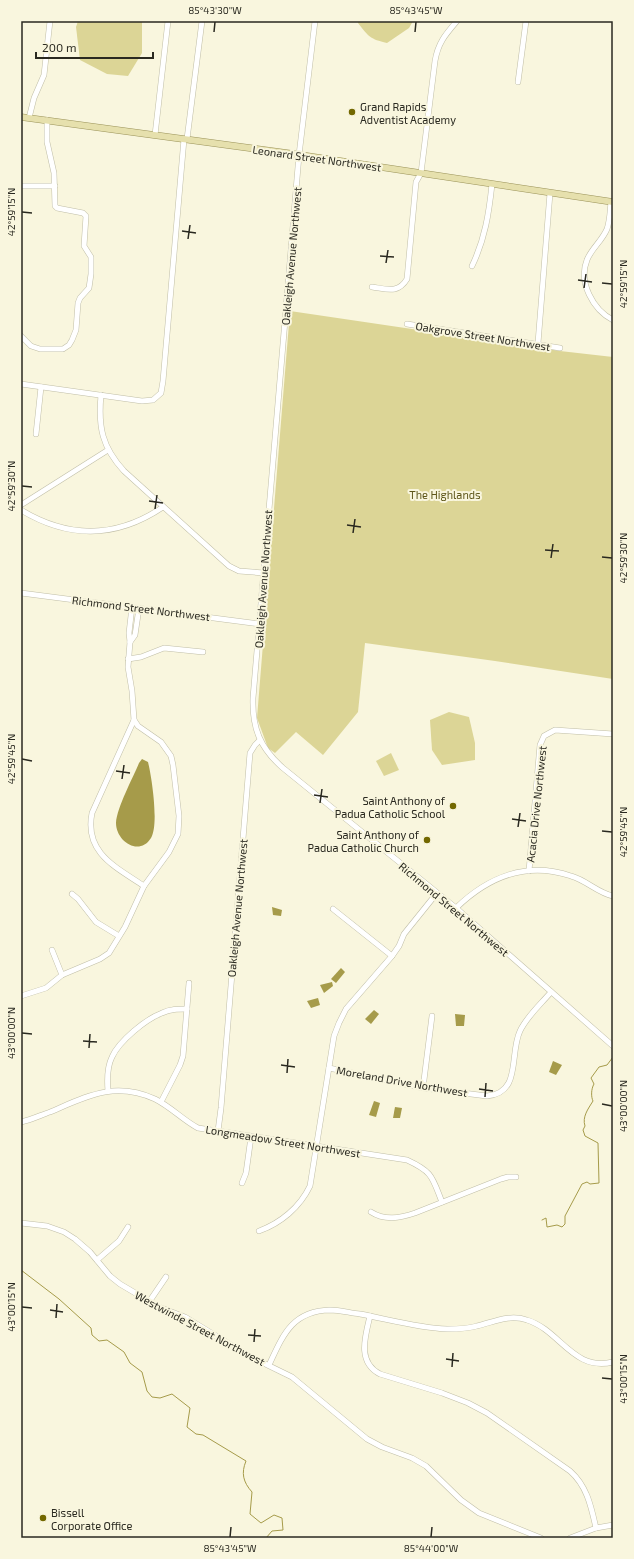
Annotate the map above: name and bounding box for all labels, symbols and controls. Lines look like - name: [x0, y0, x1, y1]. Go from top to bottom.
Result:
- text: 85°43'30"W: [188, 4, 242, 16]
- text: 85°43'45"W: [389, 4, 443, 16]
- scale bar: [36, 34, 153, 60]
- text: 200 m: [42, 40, 76, 54]
- place label: Grand Rapids Adventist Academy: [360, 100, 456, 126]
- marker: Grand Rapids Adventist Academy: [347, 107, 357, 117]
- street label: Leonard Street Northwest: [252, 143, 382, 173]
- street label: Oakleigh Avenue Northwest: [278, 186, 304, 326]
- text: 42°59'15"N: [5, 188, 17, 236]
- text: 42°59'15"N: [617, 260, 629, 308]
- street label: Oakgrove Street Northwest: [415, 319, 551, 353]
- text: 42°59'30"N: [5, 461, 17, 511]
- park label: The Highlands: [409, 488, 481, 501]
- street label: Oakleigh Avenue Northwest: [252, 509, 274, 649]
- text: 42°59'30"N: [617, 533, 629, 583]
- street label: Richmond Street Northwest: [71, 593, 211, 623]
- text: 42°59'45"N: [5, 734, 17, 784]
- street label: Acacia Drive Northwest: [523, 745, 549, 863]
- place label: Saint Anthony of Padua Catholic School: [335, 794, 446, 820]
- marker: Saint Anthony of Padua Catholic School: [448, 801, 458, 811]
- text: 42°59'45"N: [617, 807, 629, 857]
- place label: Saint Anthony of Padua Catholic Church: [308, 828, 420, 854]
- marker: Saint Anthony of Padua Catholic Church: [422, 835, 432, 845]
- street label: Oakleigh Avenue Northwest: [224, 838, 250, 978]
- street label: Richmond Street Northwest: [397, 859, 511, 959]
- text: 43°00'00"N: [5, 1007, 17, 1059]
- street label: Moreland Drive Northwest: [335, 1063, 469, 1099]
- text: 43°00'00"N: [617, 1080, 629, 1132]
- street label: Longmeadow Street Northwest: [205, 1122, 361, 1160]
- text: 43°00'15"N: [5, 1282, 17, 1332]
- street label: Westwinde Street Northwest: [133, 1288, 267, 1368]
- text: 43°00'15"N: [617, 1354, 629, 1404]
- place label: Bissell Corporate Office: [51, 1506, 132, 1532]
- marker: Bissell Corporate Office: [38, 1513, 48, 1523]
- text: 85°43'45"W: [203, 1542, 257, 1554]
- text: 85°44'00"W: [404, 1542, 459, 1554]

